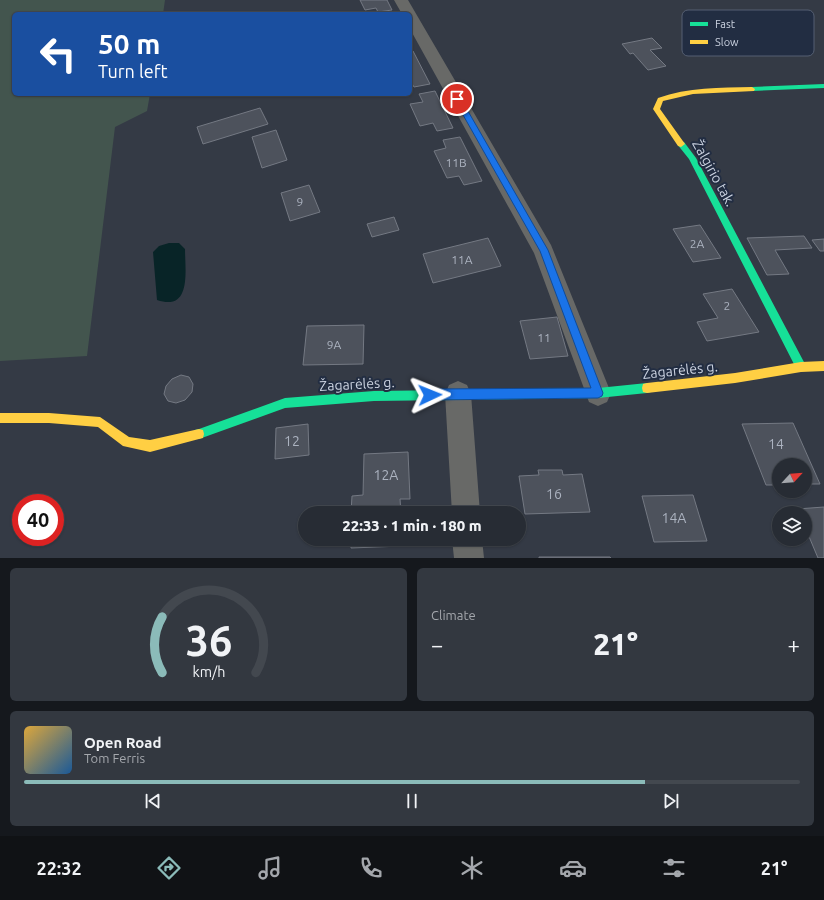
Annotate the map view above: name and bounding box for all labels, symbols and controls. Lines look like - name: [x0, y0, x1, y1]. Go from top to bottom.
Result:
- legend: [682, 10, 814, 56]
- text: Fast: [715, 18, 736, 30]
- icon: left: [32, 28, 84, 80]
- text: 50 m: [98, 28, 160, 59]
- text: Slow: [715, 36, 739, 48]
- text: Turn left: [98, 61, 168, 81]
- pin: [440, 82, 474, 116]
- icon: arrive: [446, 88, 468, 110]
- street label: Žalgirio tak.: [689, 136, 740, 209]
- house number: 11B: [445, 156, 467, 169]
- house number: 9: [297, 195, 303, 208]
- house number: 2A: [690, 237, 704, 250]
- house number: 11A: [451, 253, 473, 266]
- house number: 2: [724, 299, 730, 312]
- house number: 11: [537, 331, 551, 344]
- house number: 9A: [327, 338, 341, 351]
- street label: Žagarėlės g.: [641, 357, 718, 382]
- street label: Žagarėlės g.: [319, 373, 395, 394]
- position arrow: [409, 374, 451, 416]
- house number: 12: [284, 433, 300, 449]
- house number: 14: [768, 436, 784, 452]
- north arrow: [772, 458, 812, 498]
- map controls: [772, 458, 812, 546]
- house number: 12A: [374, 467, 398, 483]
- house number: 16: [546, 486, 562, 502]
- speed limit sign: 40: [12, 494, 64, 546]
- button: layers: [772, 506, 812, 546]
- house number: 14A: [662, 510, 686, 526]
- text: 22:33 · 1 min · 180 m: [342, 517, 482, 534]
- text: Climate: [431, 608, 476, 622]
- text: 36: [185, 616, 232, 663]
- text: 21°: [593, 627, 638, 661]
- text: −: [431, 632, 443, 657]
- text: +: [788, 632, 800, 657]
- text: km/h: [192, 663, 225, 679]
- text: Open Road: [84, 734, 161, 751]
- text: Tom Ferris: [84, 751, 145, 765]
- icon: previous: [142, 790, 164, 812]
- icon: pause: [401, 790, 423, 812]
- icon: next: [660, 790, 682, 812]
- icon: directions: [155, 854, 183, 882]
- icon: music: [256, 854, 284, 882]
- icon: phone: [357, 854, 385, 882]
- icon: climate: [458, 854, 486, 882]
- icon: car: [559, 854, 587, 882]
- icon: filters: [660, 854, 688, 882]
- text: 22:32: [37, 858, 82, 878]
- text: 21°: [761, 858, 787, 878]

